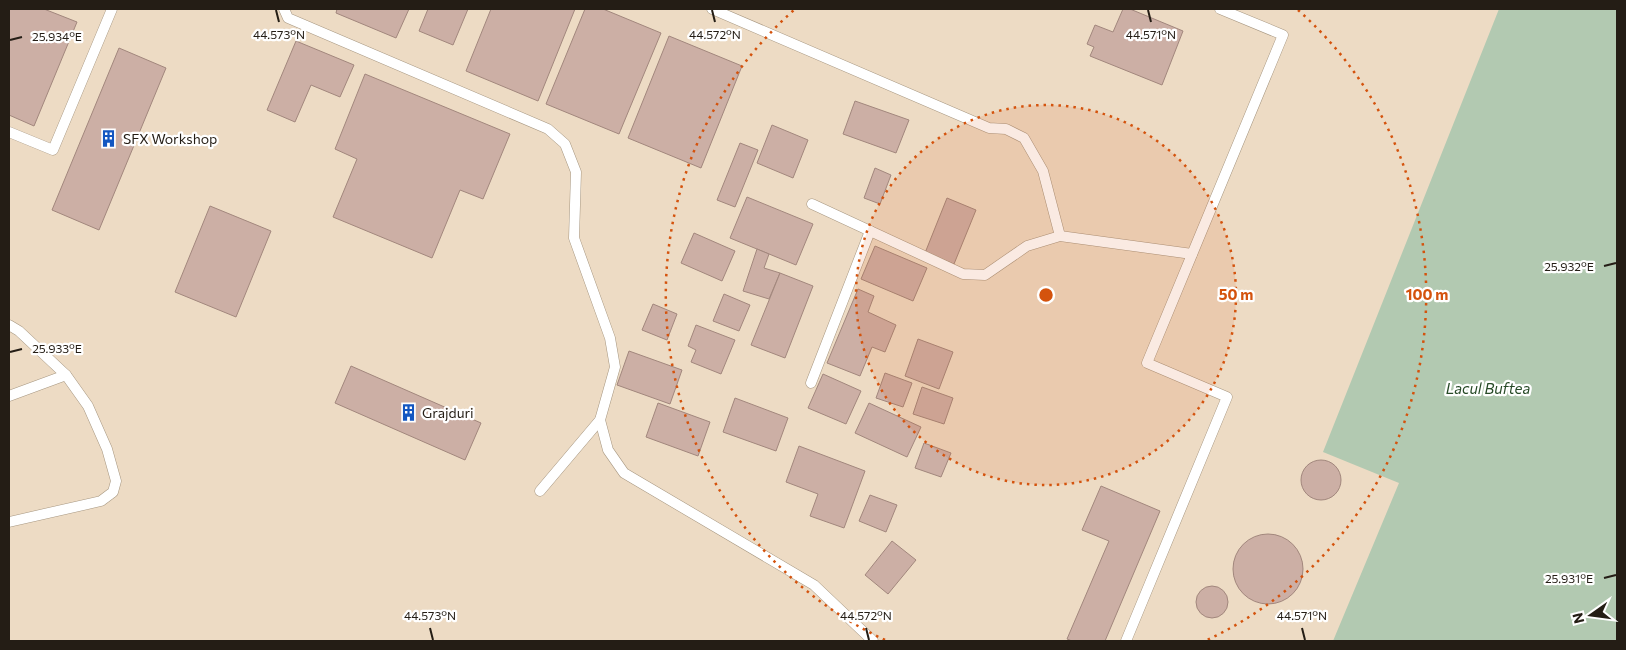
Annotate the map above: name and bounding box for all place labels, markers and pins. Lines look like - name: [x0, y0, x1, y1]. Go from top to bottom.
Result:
- building icon: SFX Workshop: [99, 129, 119, 149]
- place label: SFX Workshop: [123, 130, 217, 147]
- centre of rings: [1037, 286, 1055, 304]
- building icon: Grajduri: [398, 403, 418, 423]
- place label: Grajduri: [422, 404, 474, 421]

